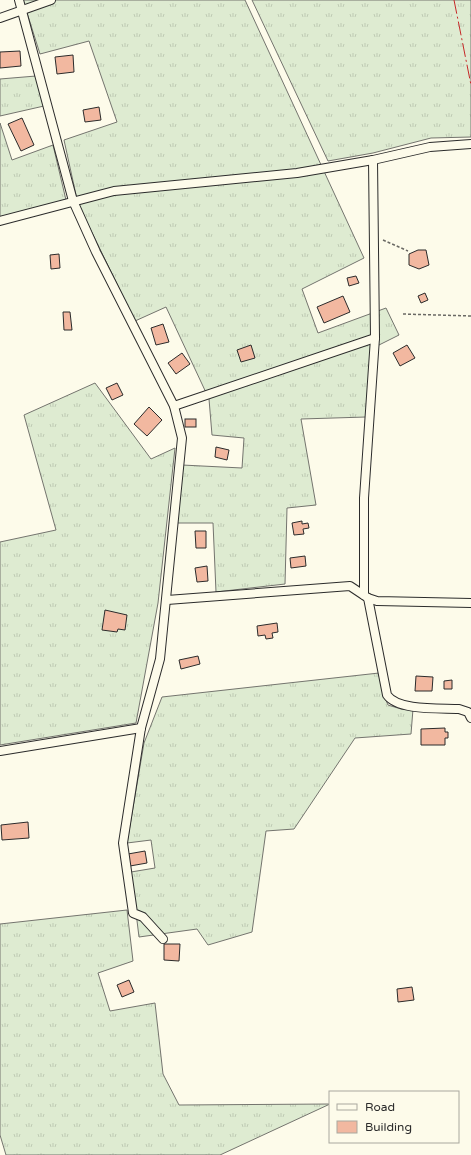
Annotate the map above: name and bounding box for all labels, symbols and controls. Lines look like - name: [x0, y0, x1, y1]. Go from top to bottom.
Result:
- legend: [329, 1091, 459, 1143]
- text: Road: [365, 1100, 395, 1114]
- text: Building: [365, 1120, 412, 1134]

